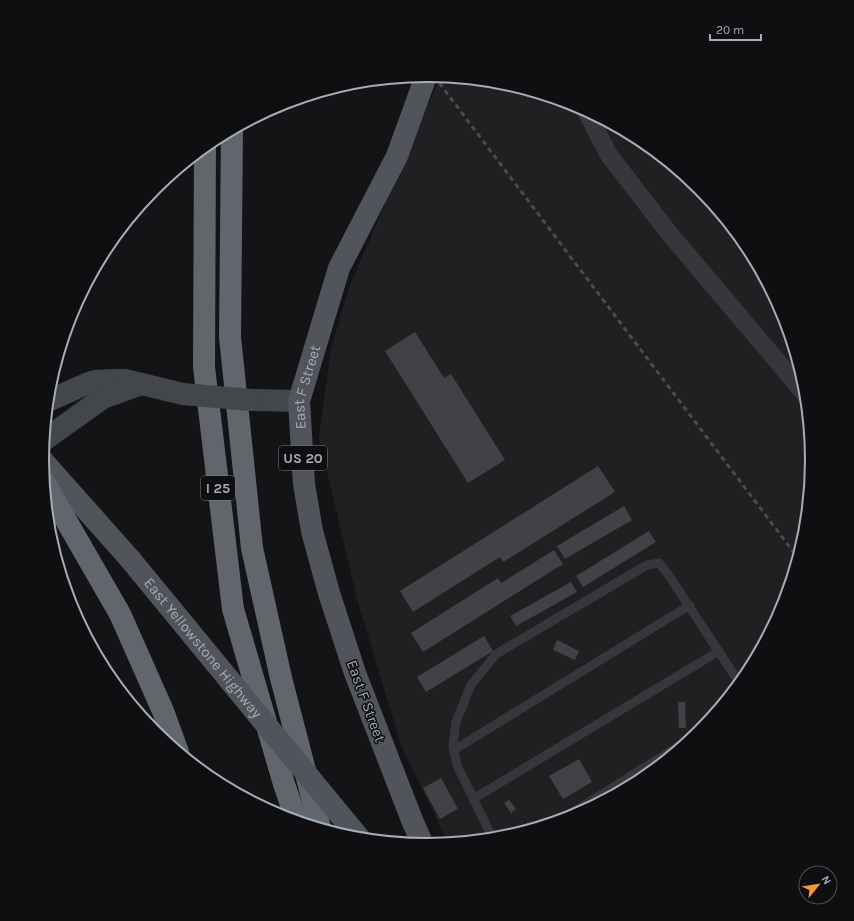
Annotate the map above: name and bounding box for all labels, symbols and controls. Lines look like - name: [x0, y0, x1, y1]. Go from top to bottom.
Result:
- scale bar: [710, 16, 761, 42]
- text: 20 m: [716, 23, 744, 37]
- street label: East F Street: [290, 343, 324, 430]
- road number: US 20: [279, 446, 327, 470]
- road number: I 25: [201, 476, 235, 500]
- street label: East Yellowstone Highway: [140, 574, 266, 722]
- street label: East F Street: [343, 657, 389, 745]
- north arrow: [798, 865, 838, 905]
- text: N: [819, 874, 834, 887]

